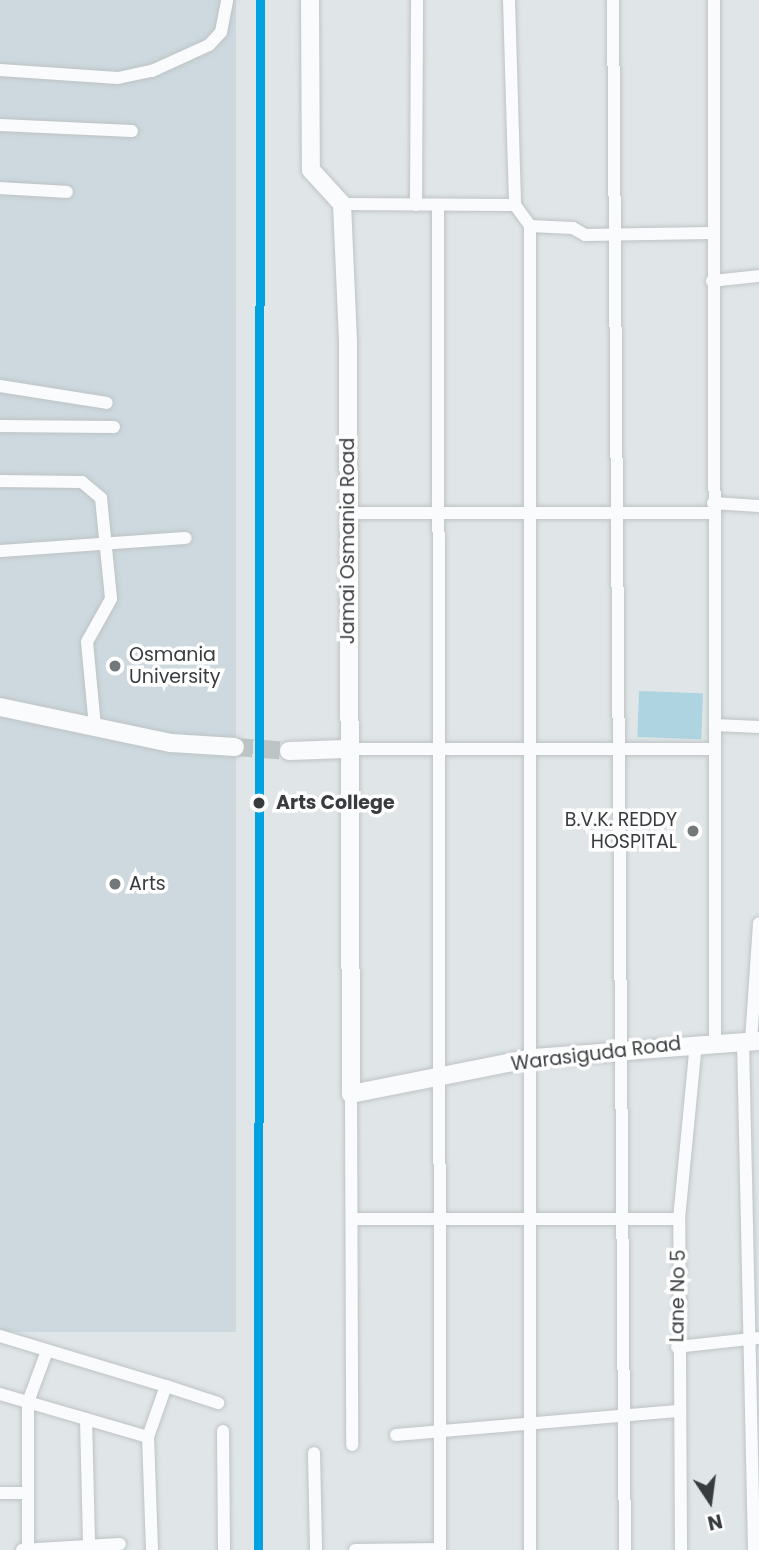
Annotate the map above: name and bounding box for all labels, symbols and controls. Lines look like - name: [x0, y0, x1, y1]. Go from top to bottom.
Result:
- street label: Jamai Osmania Road: [337, 438, 359, 644]
- place label: Osmania University: [129, 644, 220, 688]
- marker: Osmania University: [107, 658, 123, 674]
- marker: Arts College: [248, 792, 270, 814]
- place label: Arts College: [276, 792, 395, 814]
- place label: B.V.K. REDDY HOSPITAL: [565, 809, 677, 853]
- marker: B.V.K. REDDY HOSPITAL: [683, 821, 703, 841]
- place label: Arts: [129, 873, 166, 895]
- marker: Arts: [107, 876, 123, 892]
- street label: Warasiguda Road: [510, 1032, 682, 1076]
- street label: Lane No 5: [666, 1250, 690, 1342]
- north arrow: [675, 1466, 745, 1536]
- text: N: [705, 1507, 725, 1537]

